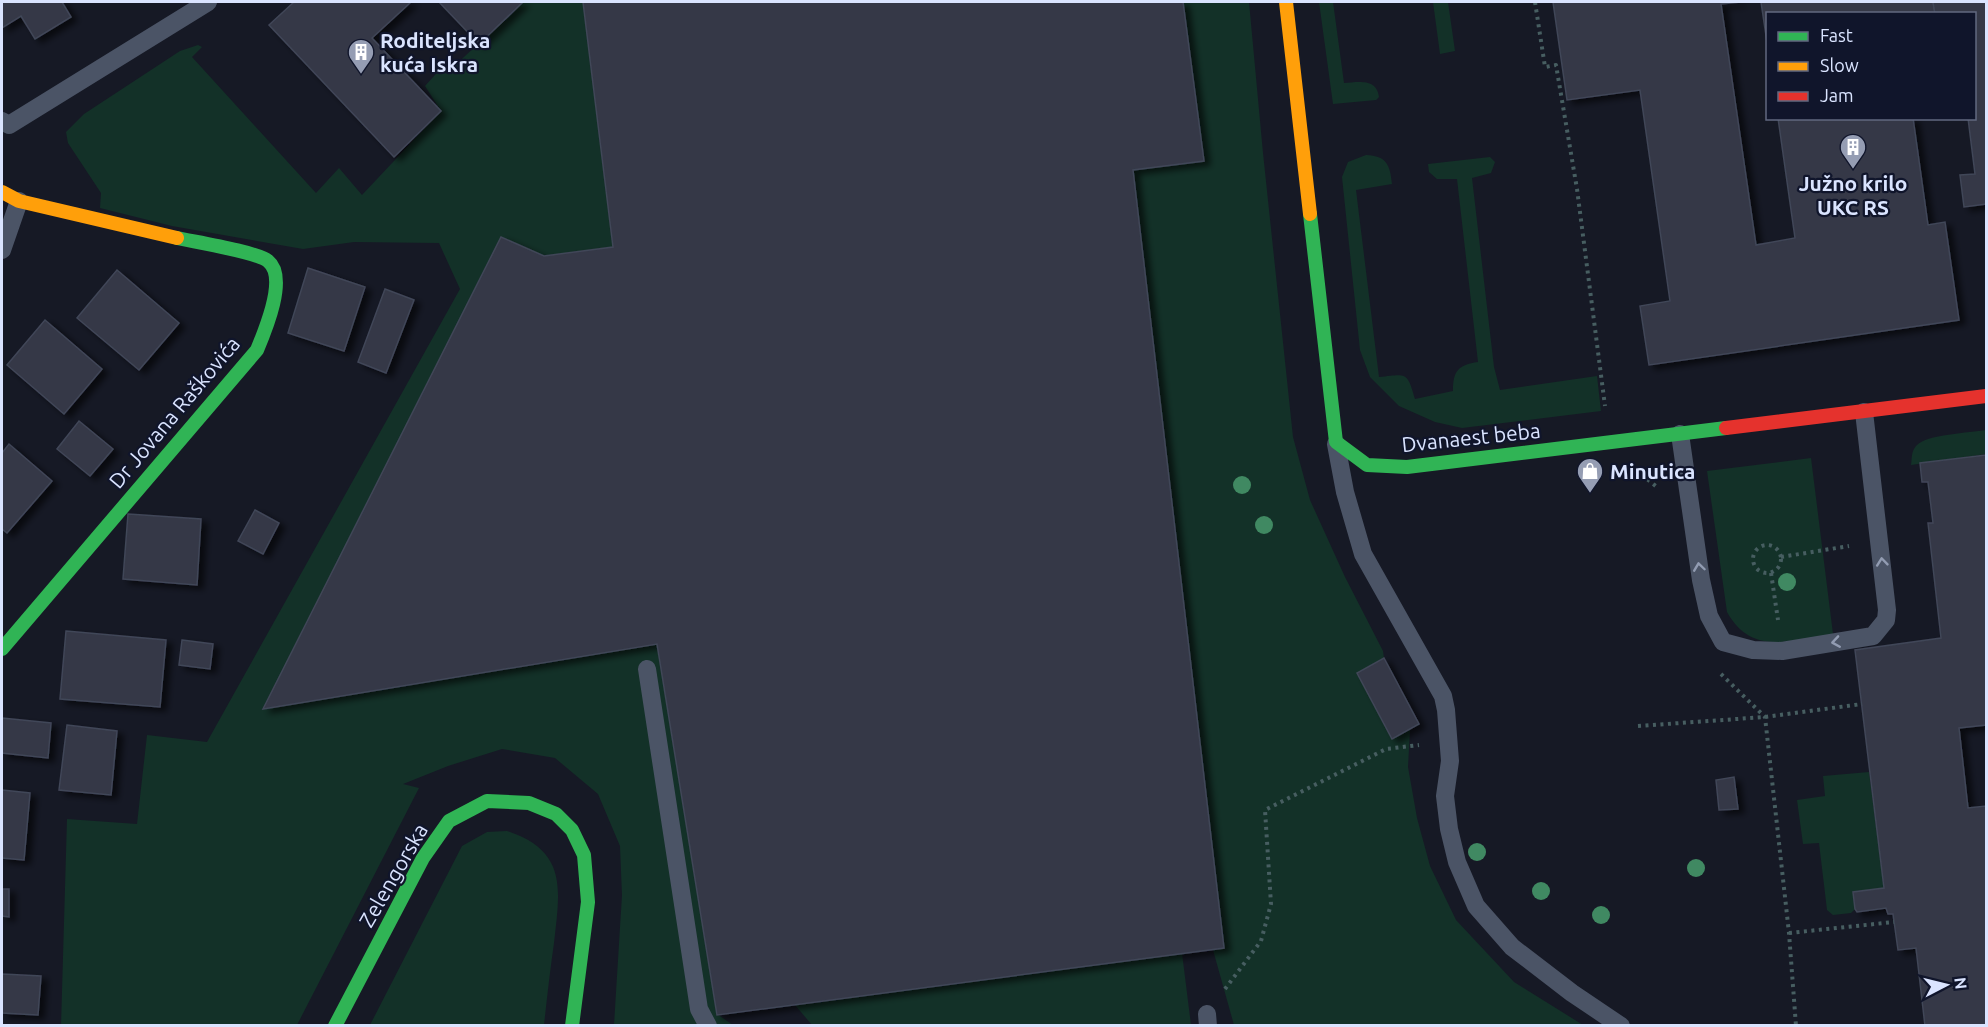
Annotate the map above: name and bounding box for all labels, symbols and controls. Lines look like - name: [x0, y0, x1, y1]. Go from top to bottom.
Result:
- legend: [1766, 12, 1976, 120]
- text: Fast: [1820, 25, 1853, 45]
- place label: Roditeljska kuća Iskra: [380, 28, 490, 76]
- building icon: Roditeljska kuća Iskra: [346, 37, 376, 75]
- text: Slow: [1820, 55, 1859, 75]
- text: Jam: [1820, 85, 1854, 105]
- building icon: Južno krilo UKC RS: [1838, 132, 1868, 170]
- place label: Južno krilo UKC RS: [1799, 171, 1907, 219]
- street label: Dr Jovana Raškovića: [104, 332, 244, 492]
- street label: Dvanaest beba: [1400, 418, 1542, 456]
- shop icon: Minutica: [1575, 456, 1605, 494]
- place label: Minutica: [1610, 459, 1695, 483]
- one-way arrow: [1876, 557, 1889, 567]
- one-way arrow: [1693, 562, 1705, 571]
- one-way arrow: [1831, 635, 1841, 648]
- street label: Zelengorska: [354, 819, 432, 931]
- north arrow: [1916, 955, 1976, 1015]
- text: N: [1951, 976, 1971, 990]

